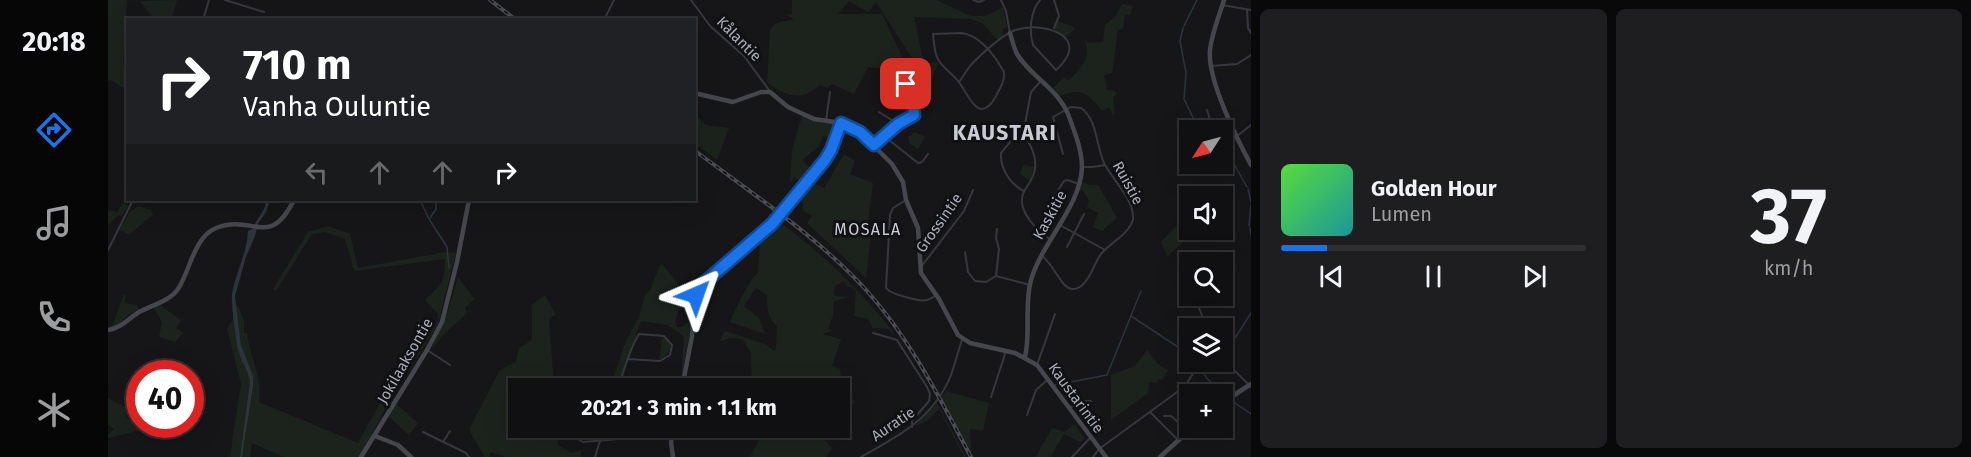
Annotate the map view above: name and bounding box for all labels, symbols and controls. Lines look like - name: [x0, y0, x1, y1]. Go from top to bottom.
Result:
- street label: Kålantie: [713, 13, 765, 65]
- text: 20:18: [22, 26, 86, 58]
- text: 710 m: [243, 40, 352, 90]
- icon: right: [144, 42, 222, 120]
- pin: [880, 58, 931, 109]
- icon: arrive: [889, 67, 922, 100]
- text: Vanha Ouluntie: [243, 91, 431, 123]
- icon: directions: [33, 109, 75, 151]
- district label: KAUSTARI: [953, 120, 1057, 146]
- north arrow: [1179, 120, 1233, 174]
- map controls: [1179, 120, 1233, 438]
- icon: left: [300, 156, 333, 189]
- icon: ahead: [363, 156, 396, 189]
- icon: ahead: [426, 156, 459, 189]
- icon: right: [489, 156, 522, 189]
- street label: Ruistie: [1109, 158, 1147, 208]
- text: 37: [1750, 170, 1827, 264]
- text: Golden Hour: [1371, 175, 1497, 202]
- button: sound: [1179, 186, 1233, 240]
- street label: Kaskitie: [1029, 187, 1071, 243]
- street label: Grossintie: [912, 190, 966, 256]
- icon: music: [33, 202, 75, 244]
- text: Lumen: [1371, 202, 1432, 226]
- district label: MOSALA: [834, 220, 902, 239]
- button: search: [1179, 252, 1233, 306]
- text: km/h: [1764, 256, 1814, 280]
- icon: previous: [1315, 260, 1348, 293]
- icon: pause: [1417, 260, 1450, 293]
- icon: next: [1518, 260, 1551, 293]
- position arrow: [664, 263, 728, 327]
- icon: phone: [33, 296, 75, 338]
- street label: Jokilaaksontie: [373, 315, 437, 407]
- button: layers: [1179, 318, 1233, 372]
- street label: Kaustarintie: [1044, 359, 1108, 437]
- speed limit sign: 40: [126, 360, 204, 438]
- button: +: [1179, 384, 1233, 438]
- icon: climate: [33, 389, 75, 431]
- text: 20:21 · 3 min · 1.1 km: [581, 394, 777, 421]
- street label: Auratie: [868, 403, 918, 445]

